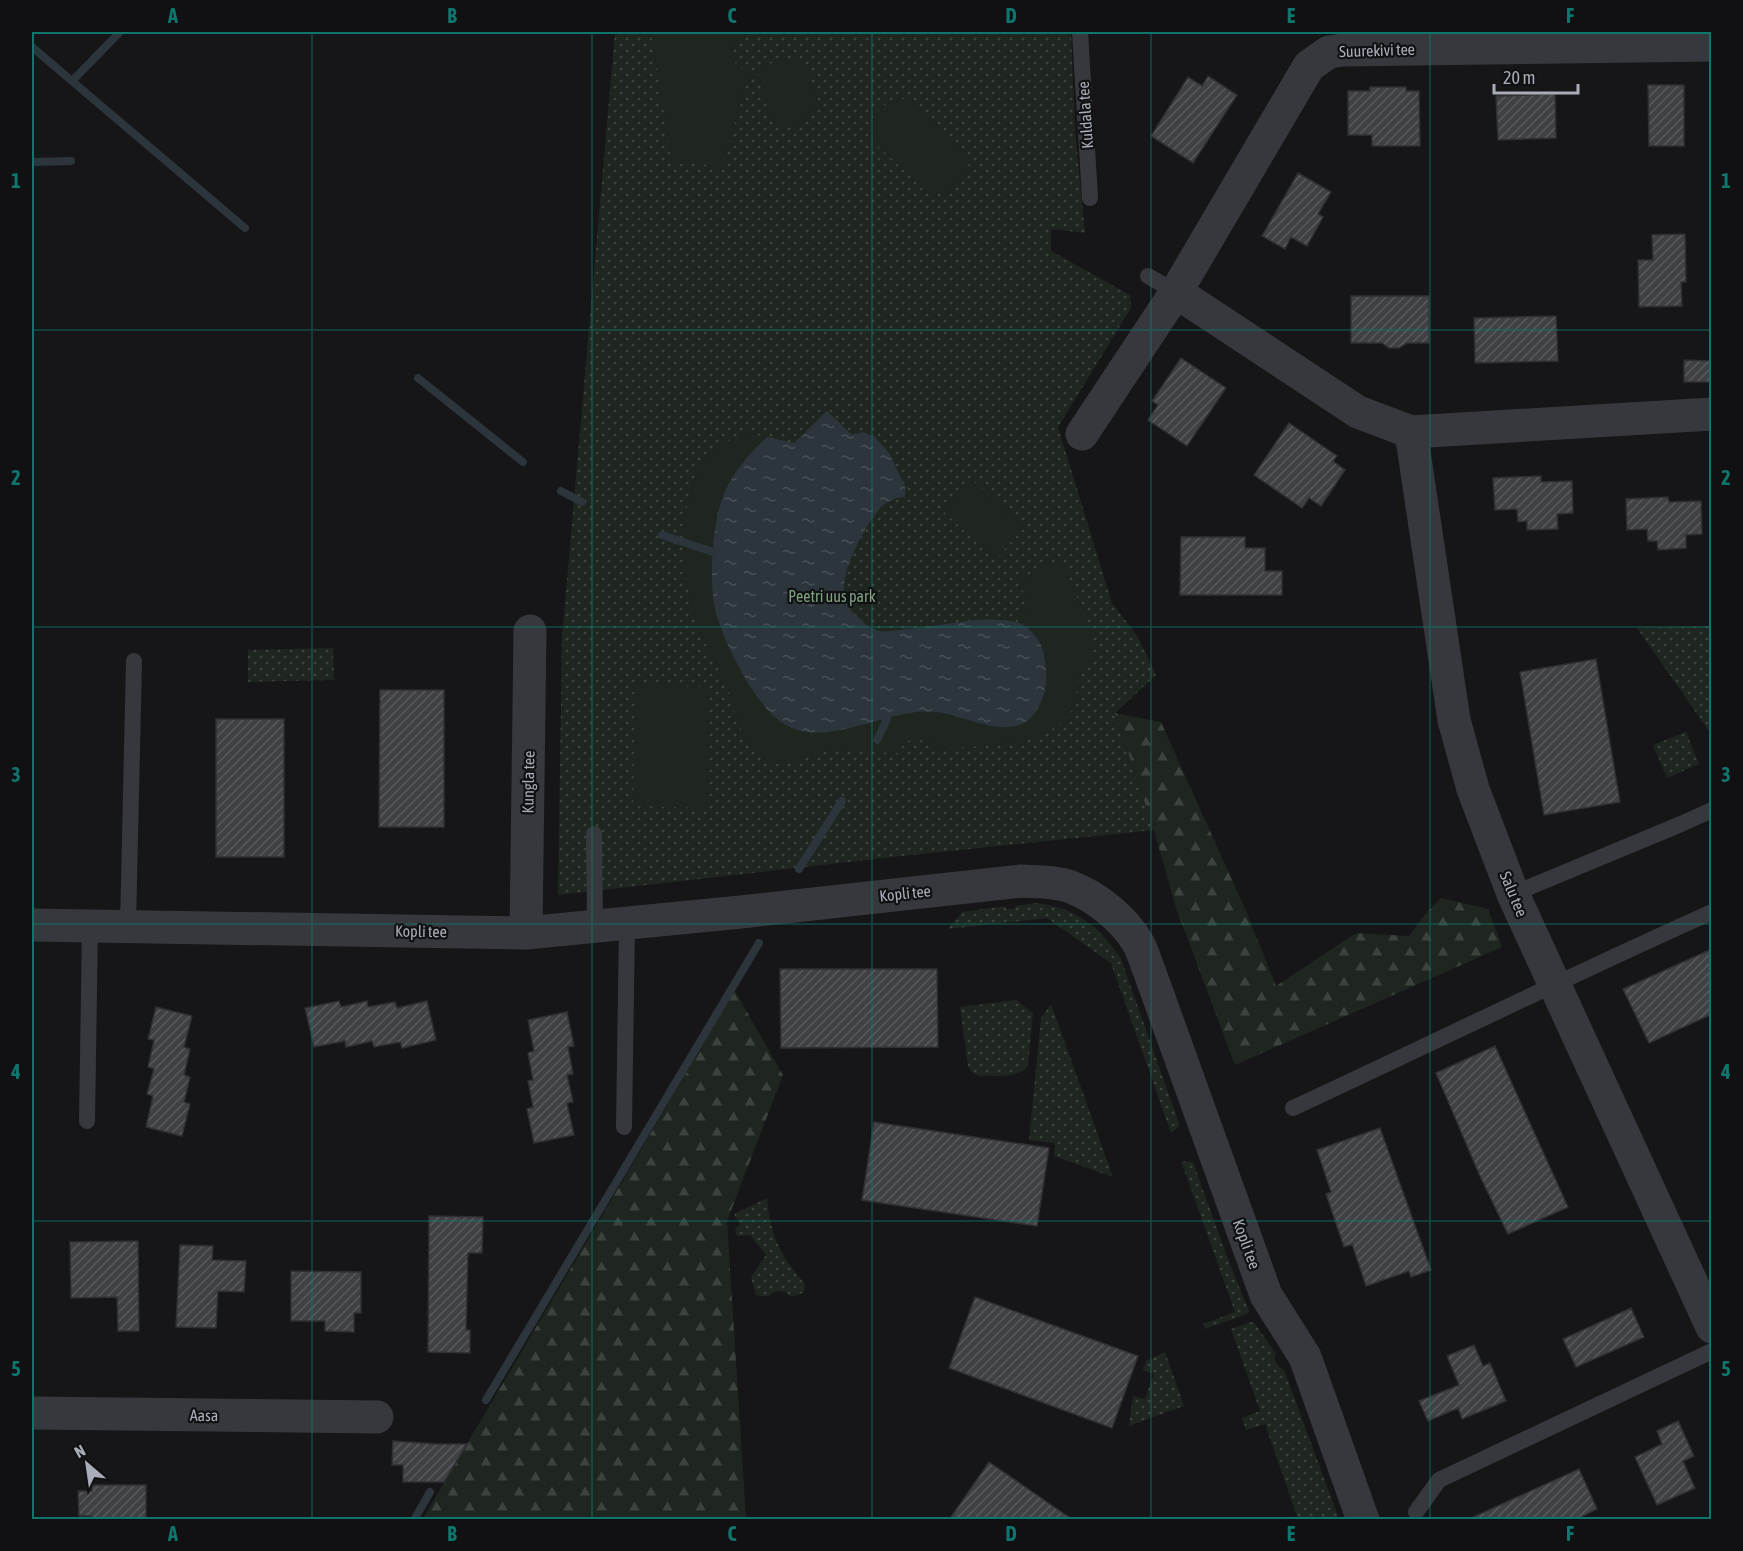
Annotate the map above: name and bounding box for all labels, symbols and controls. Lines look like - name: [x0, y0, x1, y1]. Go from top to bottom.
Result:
- text: A: [167, 4, 178, 27]
- text: B: [447, 4, 457, 27]
- text: C: [728, 4, 737, 27]
- text: D: [1005, 4, 1017, 27]
- text: E: [1287, 4, 1296, 27]
- text: F: [1566, 4, 1574, 27]
- street label: Suurekivi tee: [1339, 40, 1415, 60]
- scale bar: [1494, 57, 1578, 95]
- text: 20 m: [1503, 67, 1535, 88]
- street label: Kuldala tee: [1074, 81, 1096, 149]
- text: 1: [11, 169, 21, 192]
- text: 1: [1721, 169, 1731, 192]
- text: 2: [11, 466, 21, 489]
- text: 2: [1721, 466, 1731, 489]
- park label: Peetri uus park: [788, 587, 876, 606]
- street label: Kungla tee: [518, 750, 539, 814]
- text: 3: [11, 763, 21, 786]
- text: 3: [1721, 763, 1731, 786]
- street label: Salu tee: [1496, 869, 1532, 919]
- street label: Kopli tee: [878, 881, 932, 906]
- street label: Kopli tee: [395, 922, 447, 941]
- text: 4: [10, 1060, 21, 1083]
- text: 4: [1720, 1060, 1731, 1083]
- street label: Kopli tee: [1229, 1217, 1264, 1272]
- text: 5: [11, 1357, 21, 1380]
- text: 5: [1721, 1357, 1731, 1380]
- street label: Aasa: [190, 1406, 218, 1424]
- north arrow: [57, 1434, 117, 1494]
- text: N: [71, 1441, 88, 1461]
- text: A: [167, 1522, 178, 1545]
- text: B: [447, 1522, 457, 1545]
- text: C: [728, 1522, 737, 1545]
- text: D: [1005, 1522, 1017, 1545]
- text: E: [1287, 1522, 1296, 1545]
- text: F: [1566, 1522, 1574, 1545]

